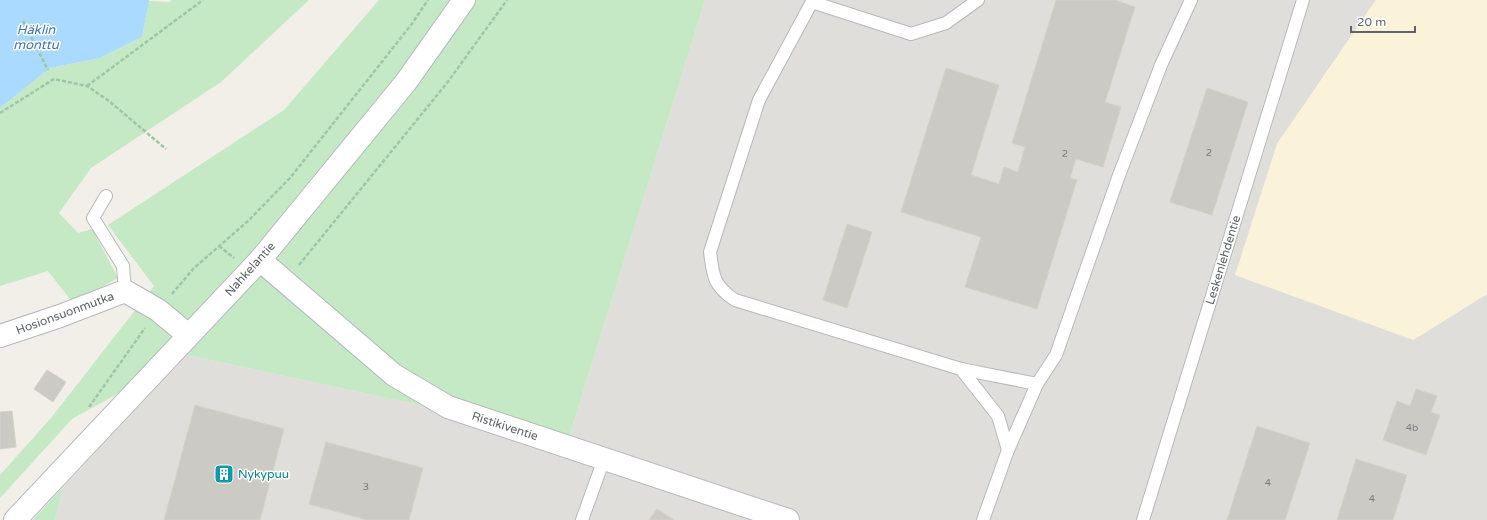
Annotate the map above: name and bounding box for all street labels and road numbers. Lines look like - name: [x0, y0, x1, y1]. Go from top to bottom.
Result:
- street label: Leskenlehdentie: [1203, 213, 1243, 307]
- street label: Nahkelantie: [222, 239, 278, 299]
- street label: Hosionsuonmutka: [14, 289, 116, 337]
- street label: Ristikiventie: [470, 409, 540, 443]

